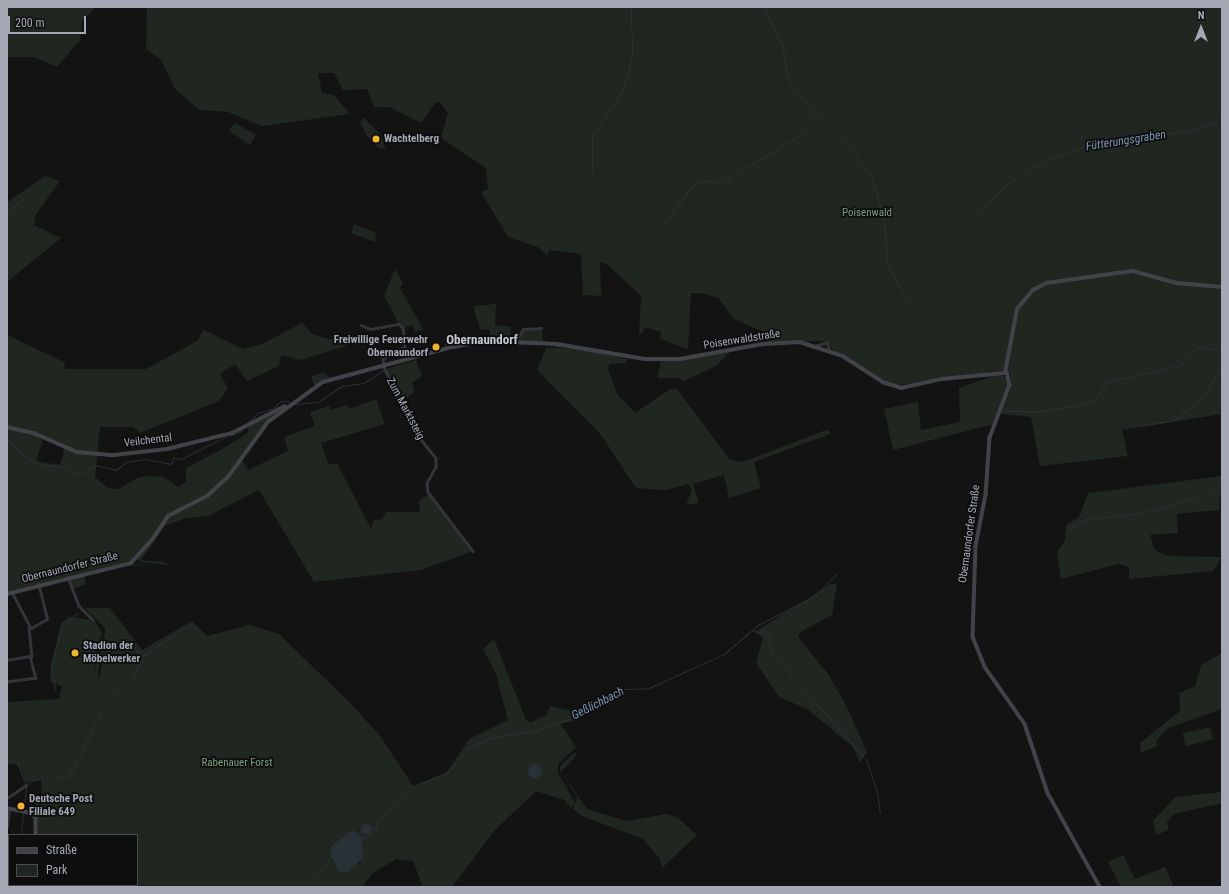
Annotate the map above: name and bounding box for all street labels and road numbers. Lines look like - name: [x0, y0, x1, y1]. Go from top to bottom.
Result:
- street label: Poisenwaldstraße: [703, 327, 781, 353]
- street label: Zum Marktsteig: [383, 376, 427, 442]
- street label: Veilchental: [123, 432, 173, 450]
- street label: Obernaundorfer Straße: [957, 484, 983, 584]
- street label: Obernaundorfer Straße: [20, 550, 120, 586]

